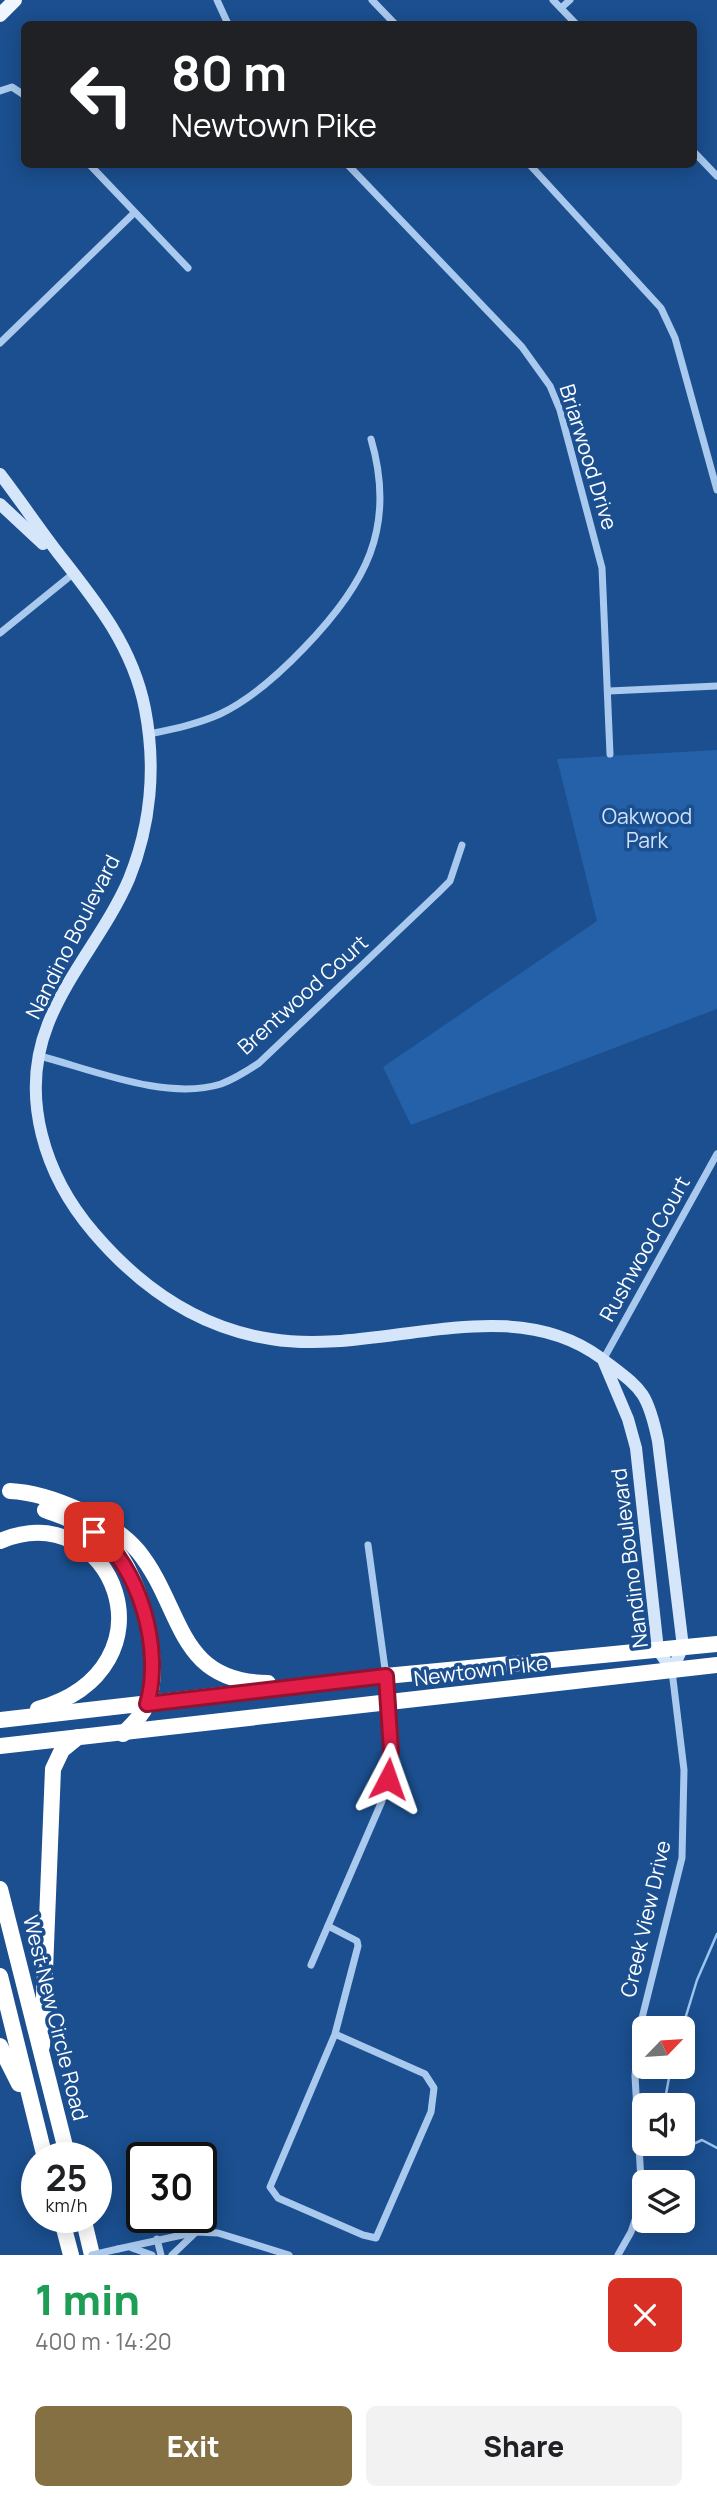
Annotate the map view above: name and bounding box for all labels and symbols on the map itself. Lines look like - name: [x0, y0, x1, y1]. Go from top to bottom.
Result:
- street label: Briarwood Drive: [554, 380, 624, 533]
- park label: Oakwood Park: [602, 802, 692, 854]
- street label: Nandino Boulevard: [19, 850, 126, 1023]
- street label: Brentwood Court: [231, 928, 373, 1060]
- street label: Rushwood Court: [593, 1171, 696, 1326]
- street label: Nandino Boulevard: [604, 1467, 654, 1650]
- pin: [64, 1502, 124, 1562]
- street label: Newtown Pike: [412, 1648, 550, 1692]
- position arrow: [351, 1742, 425, 1816]
- street label: Creek View Drive: [613, 1838, 677, 2000]
- street label: West New Circle Road: [17, 1912, 95, 2123]
- north arrow: [632, 2016, 695, 2079]
- speed limit sign: 30: [126, 2142, 217, 2233]

